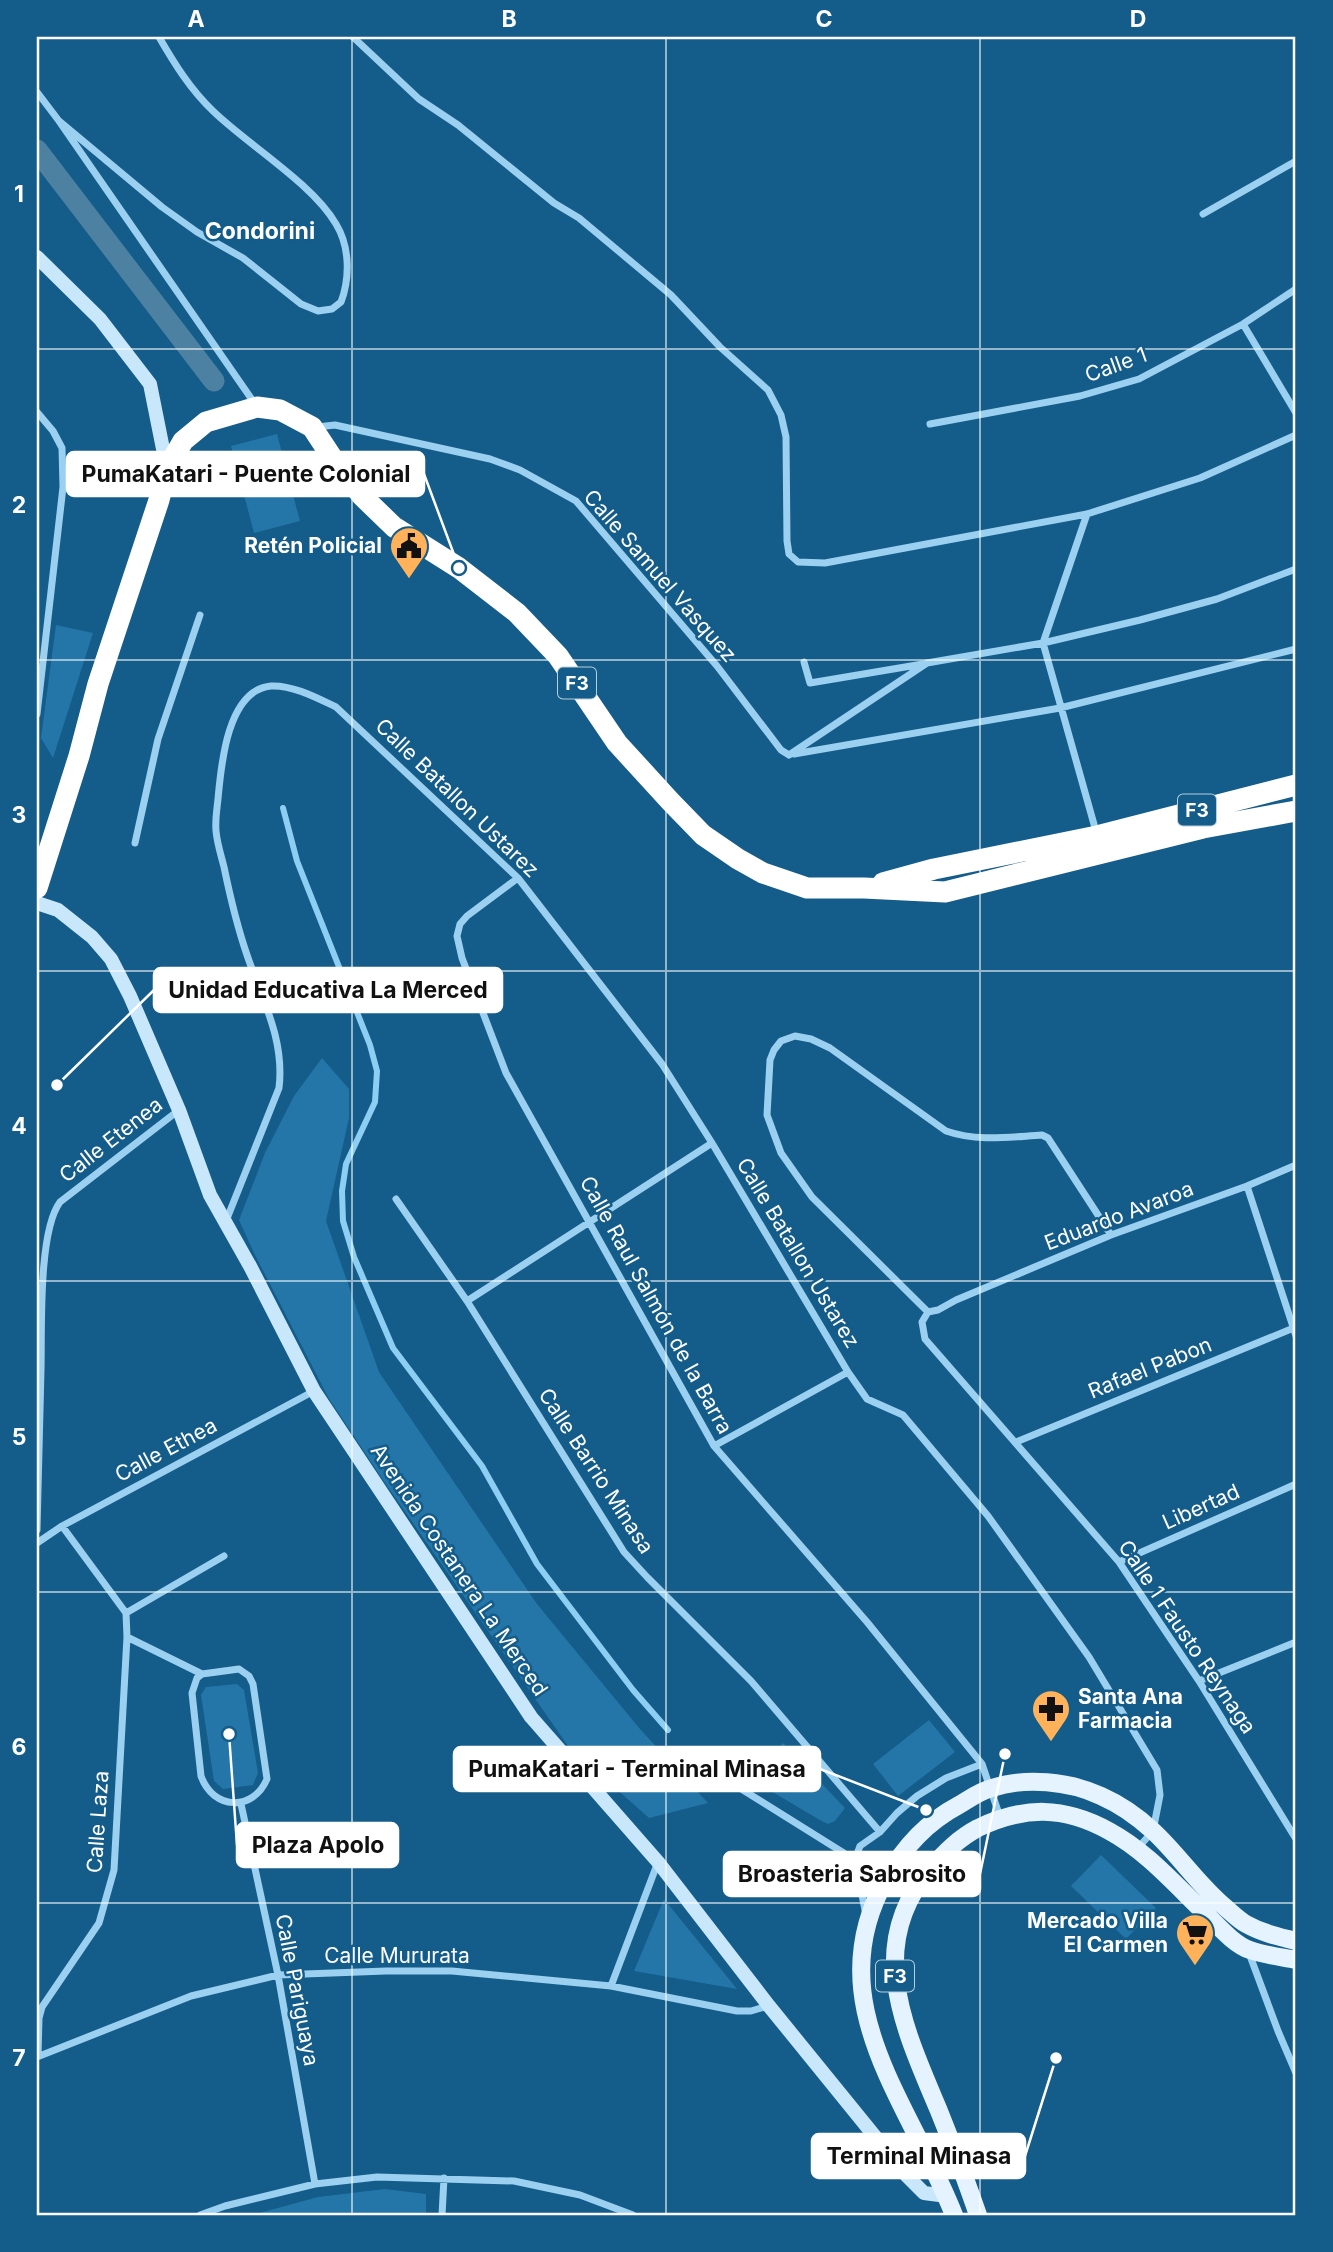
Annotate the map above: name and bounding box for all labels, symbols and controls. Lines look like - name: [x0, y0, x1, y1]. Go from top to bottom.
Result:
- text: A: [187, 5, 205, 33]
- text: B: [501, 5, 517, 33]
- text: C: [815, 5, 833, 33]
- text: D: [1130, 5, 1146, 33]
- text: 1: [14, 180, 24, 208]
- district label: Condorini: [205, 217, 315, 245]
- street label: Calle 1: [1081, 342, 1150, 387]
- callout: PumaKatari - Puente Colonial: [67, 452, 424, 496]
- text: PumaKatari - Puente Colonial: [82, 460, 410, 488]
- street label: Calle Samuel Vasquez: [579, 485, 742, 667]
- text: 2: [12, 491, 26, 519]
- public building icon: Retén Policial: [388, 525, 430, 580]
- place label: Retén Policial: [244, 533, 382, 558]
- road number: F3: [558, 668, 596, 698]
- street label: Calle Batallon Ustarez: [370, 713, 544, 882]
- road number: F3: [1178, 794, 1216, 825]
- text: 3: [12, 801, 26, 829]
- callout: Unidad Educativa La Merced: [154, 968, 502, 1012]
- text: Unidad Educativa La Merced: [168, 976, 488, 1004]
- street label: Calle Etenea: [54, 1092, 167, 1188]
- text: 4: [11, 1112, 27, 1140]
- street label: Calle Batallon Ustarez: [732, 1153, 865, 1352]
- street label: Calle Raul Salmón de la Barra: [575, 1171, 738, 1438]
- street label: Eduardo Avaroa: [1041, 1176, 1197, 1255]
- street label: Rafael Pabon: [1085, 1331, 1215, 1404]
- street label: Calle Barrio Minasa: [534, 1383, 659, 1558]
- street label: Calle Ethea: [111, 1412, 221, 1487]
- text: 5: [12, 1423, 26, 1451]
- street label: Avenida Costanera La Merced: [366, 1439, 553, 1700]
- street label: Libertad: [1158, 1478, 1243, 1535]
- street label: Calle 1 Fausto Reynaga: [1113, 1535, 1262, 1738]
- place label: Santa Ana Farmacia: [1078, 1684, 1183, 1733]
- pharmacy icon: Santa Ana Farmacia: [1030, 1688, 1072, 1743]
- text: 6: [12, 1733, 26, 1761]
- callout: PumaKatari - Terminal Minasa: [454, 1747, 820, 1791]
- text: PumaKatari - Terminal Minasa: [468, 1755, 806, 1783]
- street label: Calle Laza: [81, 1770, 114, 1874]
- callout: Plaza Apolo: [237, 1823, 398, 1867]
- text: Plaza Apolo: [252, 1831, 384, 1859]
- callout: Broasteria Sabrosito: [724, 1852, 980, 1896]
- text: Broasteria Sabrosito: [738, 1860, 966, 1888]
- place label: Mercado Villa El Carmen: [1027, 1908, 1168, 1957]
- street label: Calle Pariguaya: [271, 1912, 324, 2068]
- supermarket icon: Mercado Villa El Carmen: [1174, 1912, 1216, 1967]
- street label: Calle Mururata: [324, 1943, 470, 1968]
- road number: F3: [876, 1960, 914, 1992]
- text: 7: [12, 2044, 26, 2072]
- callout: Terminal Minasa: [812, 2134, 1025, 2178]
- text: Terminal Minasa: [827, 2142, 1011, 2170]

